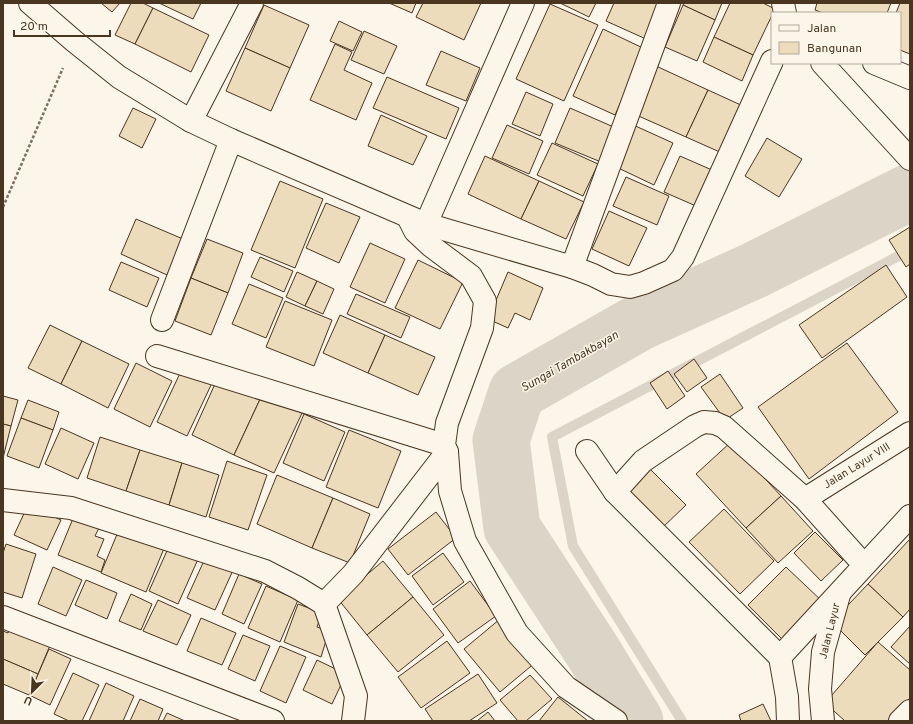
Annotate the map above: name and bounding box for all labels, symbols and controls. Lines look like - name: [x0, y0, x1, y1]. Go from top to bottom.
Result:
- scale bar: [14, 12, 110, 38]
- legend: [771, 12, 901, 64]
- text: 20 m: [20, 19, 48, 35]
- text: Jalan: [807, 21, 836, 37]
- text: Bangunan: [807, 41, 862, 57]
- water label: Sungai Tambakbayan: [518, 327, 622, 396]
- street label: Jalan Layur VIII: [821, 440, 893, 492]
- street label: Jalan Layur: [816, 601, 844, 661]
- north arrow: [12, 672, 52, 712]
- text: U: [22, 692, 35, 708]

